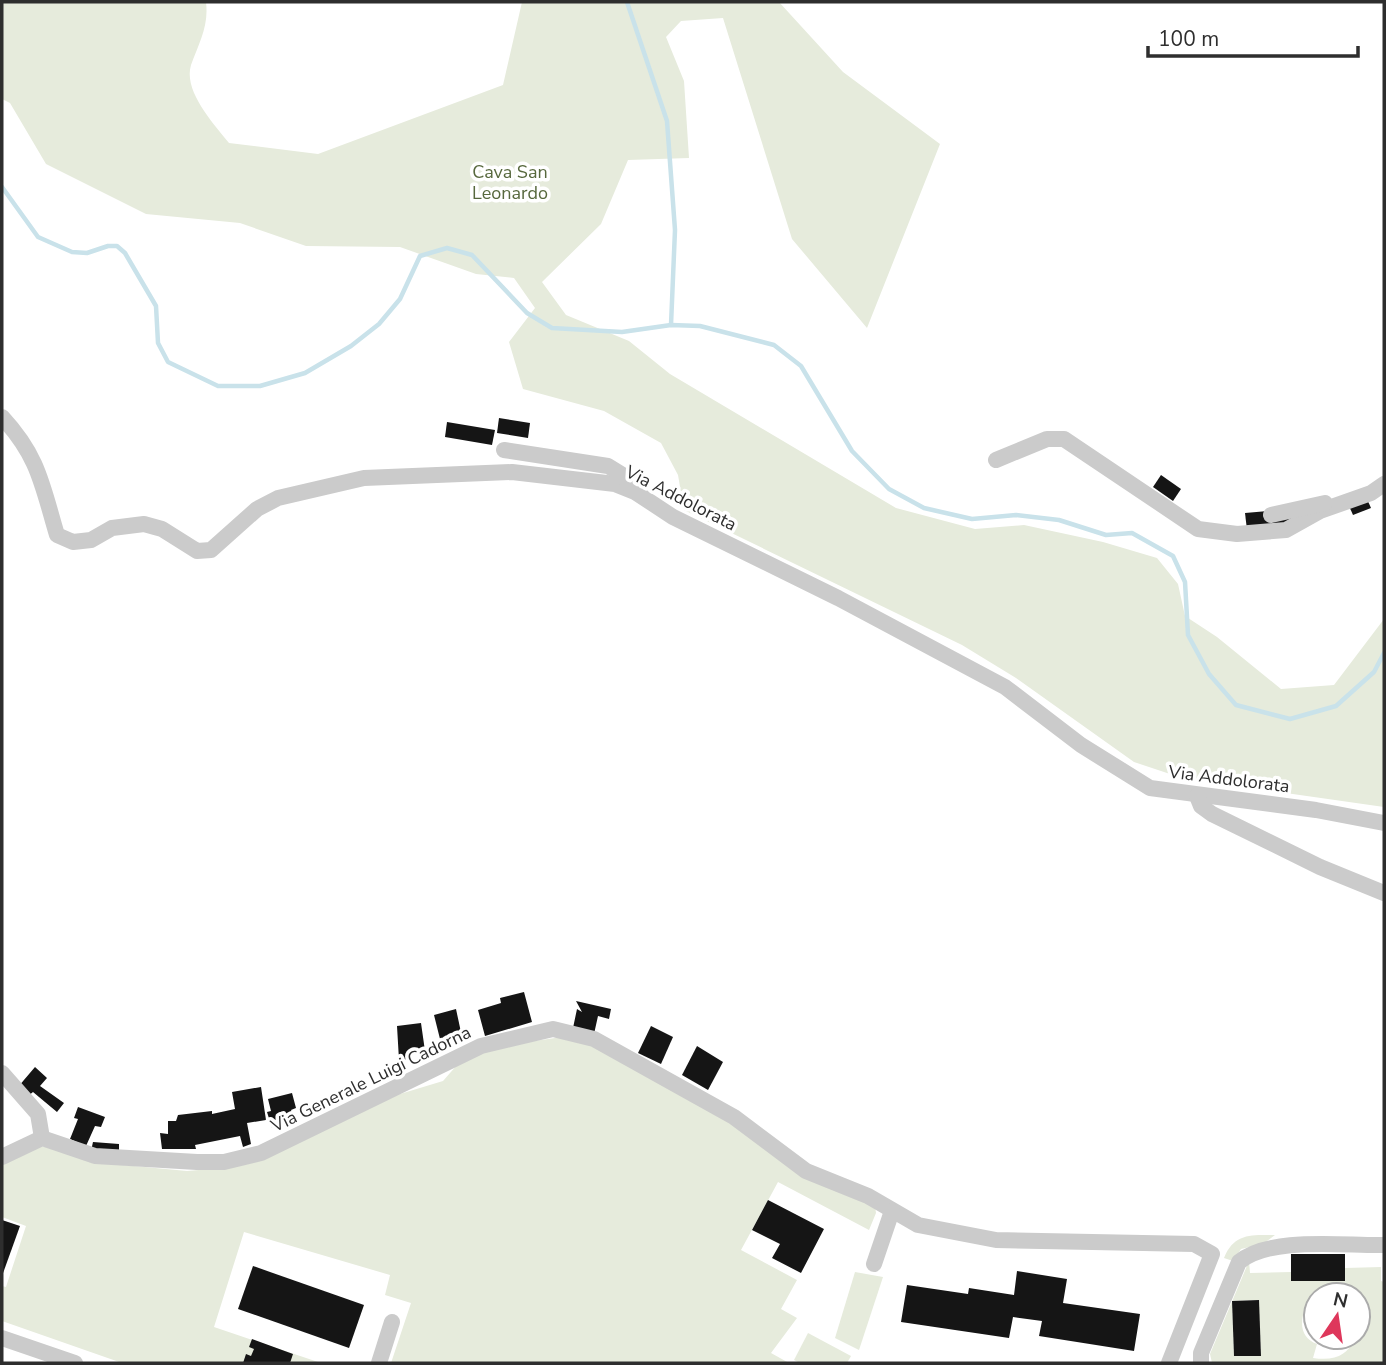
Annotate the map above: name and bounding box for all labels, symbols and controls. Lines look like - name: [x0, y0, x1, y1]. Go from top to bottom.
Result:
- scale bar: [1148, 14, 1358, 58]
- text: 100 m: [1158, 25, 1219, 53]
- park label: Cava San Leonardo: [472, 160, 548, 205]
- street label: Via Addolorata: [620, 459, 741, 536]
- street label: Via Addolorata: [1166, 760, 1291, 798]
- street label: Via Generale Luigi Cadorna: [266, 1020, 475, 1138]
- north arrow: [1302, 1281, 1372, 1351]
- text: N: [1331, 1286, 1350, 1315]

